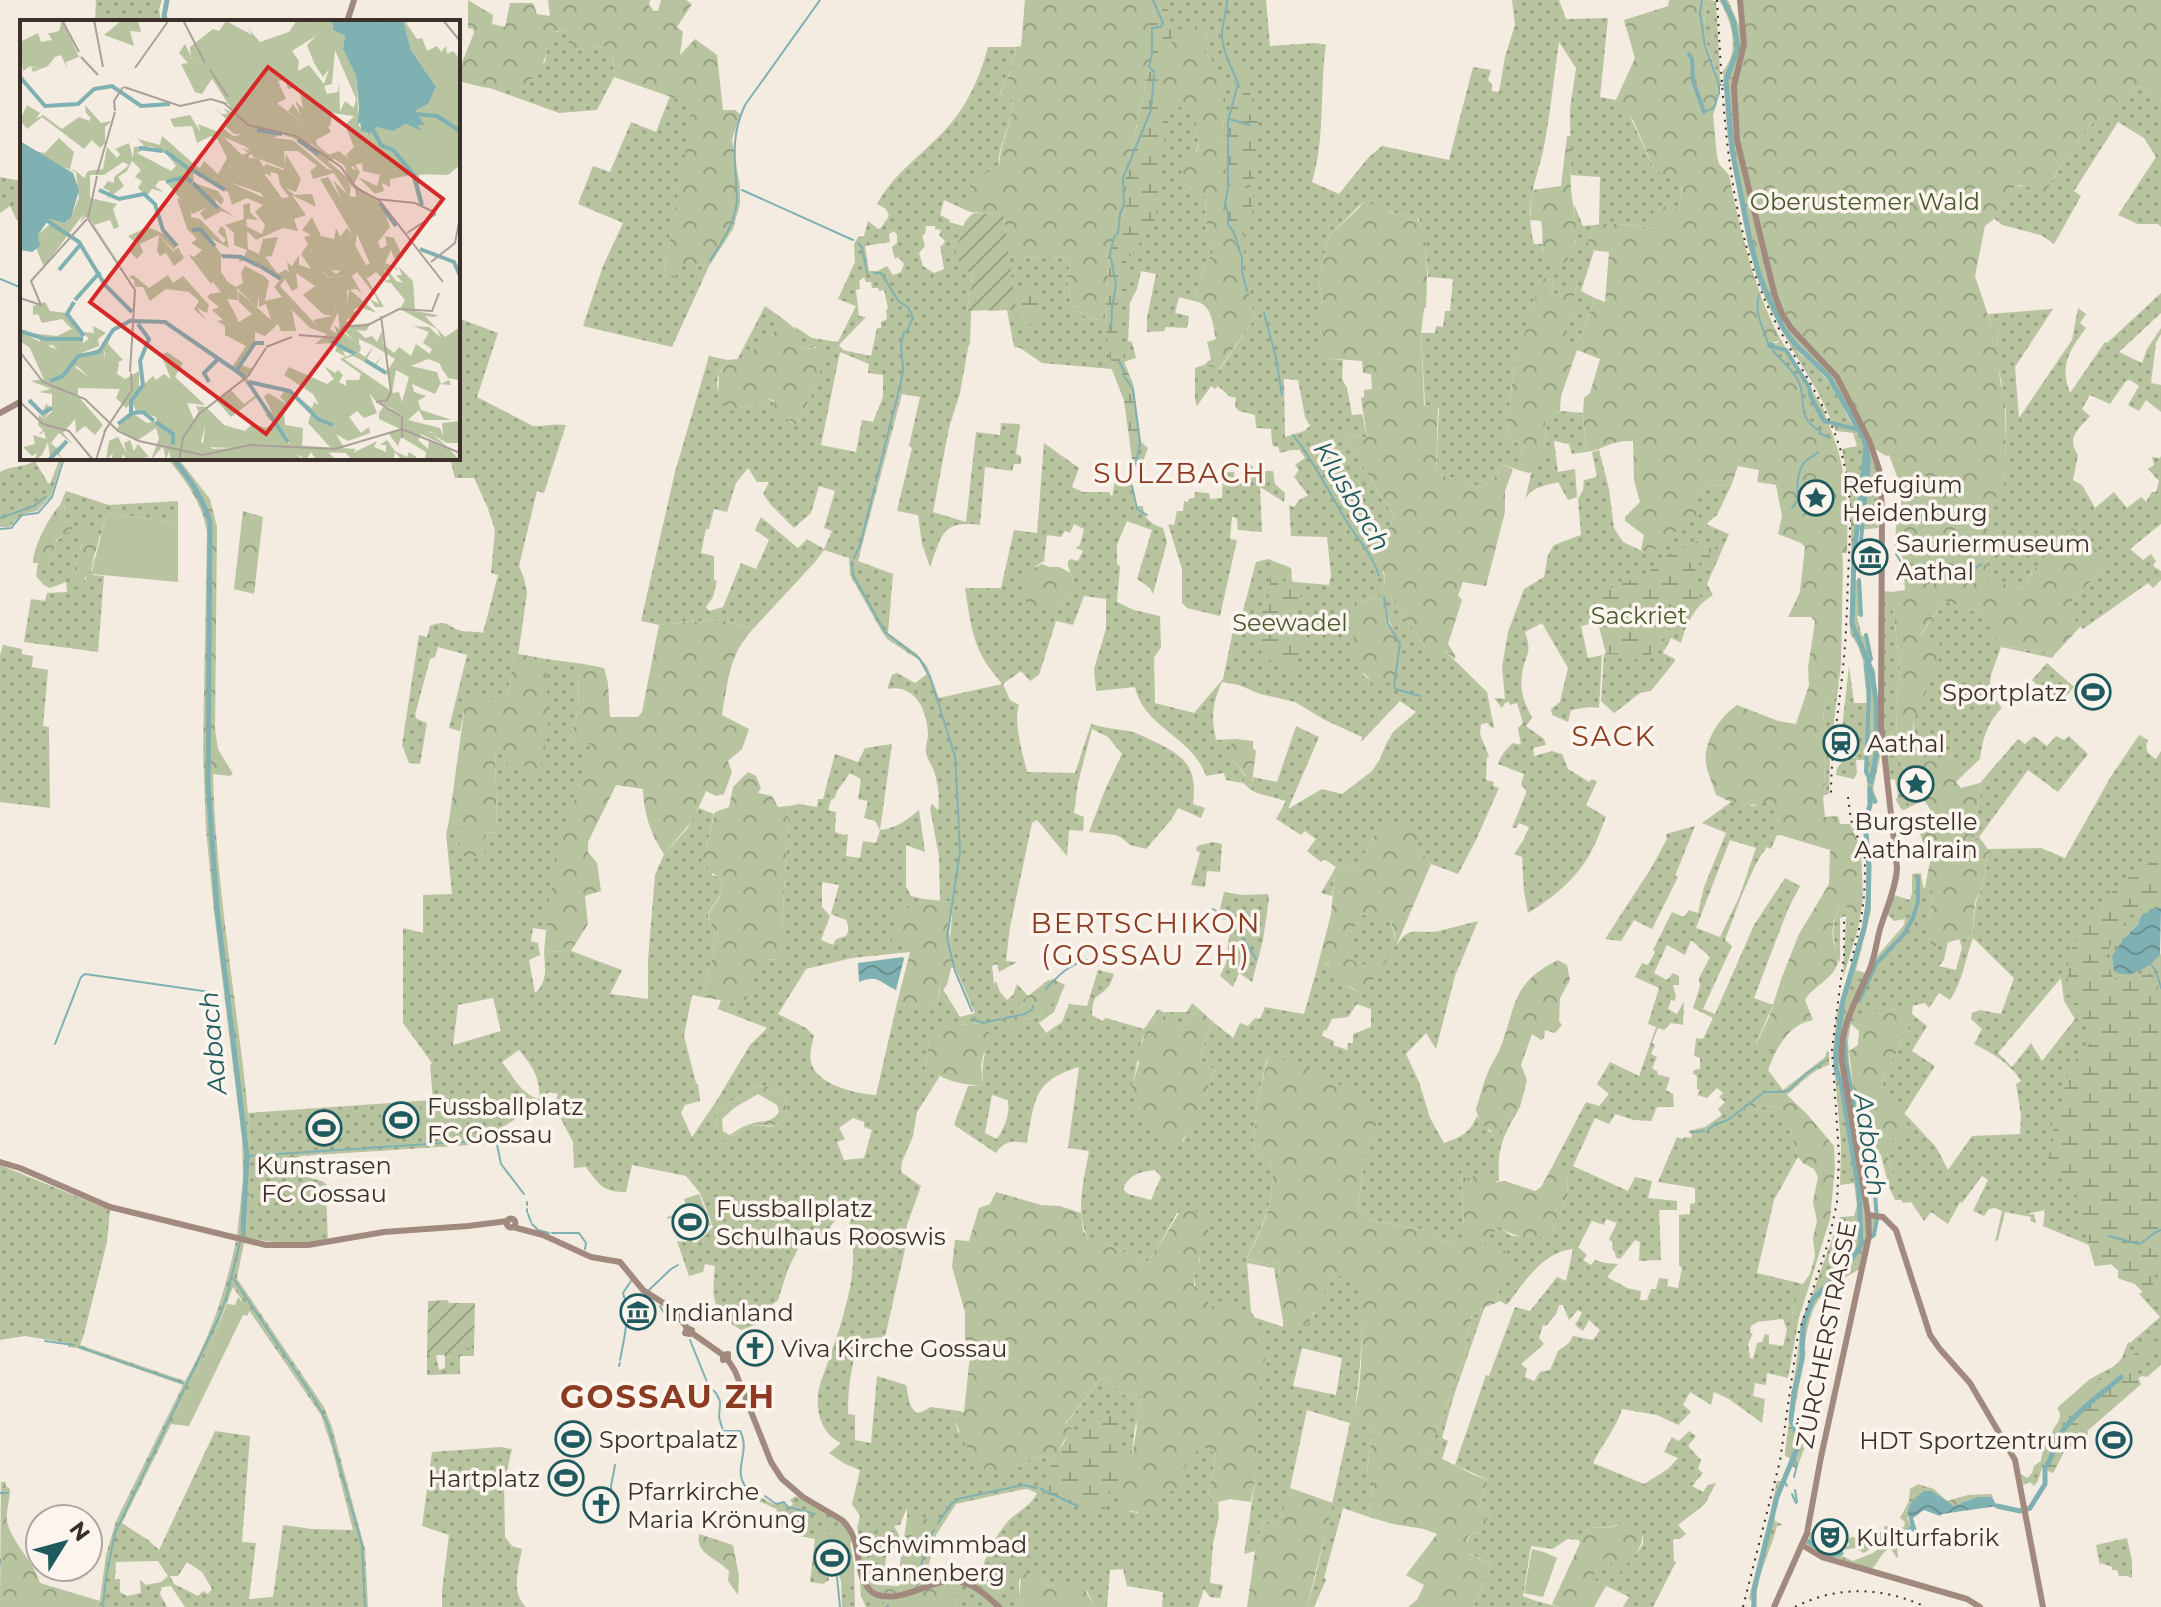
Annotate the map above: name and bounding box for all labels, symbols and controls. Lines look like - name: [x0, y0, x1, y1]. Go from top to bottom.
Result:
- inset map: [20, 20, 460, 460]
- park label: Oberustemer Wald: [1750, 187, 1980, 216]
- water label: Klusbach: [1307, 435, 1397, 557]
- district label: SULZBACH: [1093, 456, 1267, 490]
- place label: Refugium Heidenburg: [1842, 470, 1988, 527]
- place icon: Refugium Heidenburg: [1797, 479, 1835, 517]
- place label: Sauriermuseum Aathal: [1896, 529, 2090, 586]
- museum icon: Sauriermuseum Aathal: [1851, 538, 1889, 576]
- park label: Sackriet: [1591, 601, 1688, 630]
- park label: Seewadel: [1232, 608, 1348, 637]
- sports icon: Sportplatz: [2074, 673, 2112, 711]
- place label: Sportplatz: [1942, 678, 2067, 707]
- district label: SACK: [1572, 719, 1656, 753]
- station icon: Aathal: [1822, 724, 1860, 762]
- place label: Aathal: [1867, 729, 1945, 758]
- place icon: Burgstelle Aathalrain: [1897, 765, 1935, 803]
- place label: Burgstelle Aathalrain: [1854, 807, 1978, 864]
- district label: BERTSCHIKON (GOSSAU ZH): [1031, 906, 1261, 972]
- water label: Aabach: [193, 990, 234, 1098]
- water label: Aabach: [1847, 1090, 1893, 1198]
- place label: Fussballplatz FC Gossau: [427, 1092, 583, 1149]
- sports icon: Fussballplatz FC Gossau: [382, 1101, 420, 1139]
- sports icon: Kunstrasen FC Gossau: [305, 1109, 343, 1147]
- place label: Kunstrasen FC Gossau: [256, 1151, 392, 1208]
- place label: Fussballplatz Schulhaus Rooswis: [716, 1194, 946, 1251]
- sports icon: Fussballplatz Schulhaus Rooswis: [671, 1203, 709, 1241]
- street label: ZÜRCHERSTRASSE: [1790, 1219, 1862, 1451]
- museum icon: Indianland: [619, 1293, 657, 1331]
- place label: Indianland: [664, 1298, 794, 1327]
- church icon: Viva Kirche Gossau: [736, 1329, 774, 1367]
- place label: Viva Kirche Gossau: [781, 1334, 1007, 1363]
- district label: GOSSAU ZH: [560, 1377, 776, 1416]
- sports icon: Sportpalatz: [554, 1420, 592, 1458]
- sports icon: HDT Sportzentrum: [2095, 1421, 2133, 1459]
- place label: Sportpalatz: [599, 1425, 738, 1454]
- place label: HDT Sportzentrum: [1859, 1426, 2088, 1455]
- sports icon: Hartplatz: [547, 1459, 585, 1497]
- place label: Hartplatz: [428, 1464, 540, 1493]
- place label: Pfarrkirche Maria Krönung: [627, 1477, 807, 1534]
- church icon: Pfarrkirche Maria Krönung: [582, 1486, 620, 1524]
- north arrow: [24, 1503, 104, 1583]
- text: N: [63, 1516, 96, 1546]
- theatre icon: Kulturfabrik: [1811, 1518, 1849, 1556]
- place label: Kulturfabrik: [1856, 1523, 2000, 1552]
- place label: Schwimmbad Tannenberg: [858, 1530, 1027, 1587]
- sports icon: Schwimmbad Tannenberg: [813, 1539, 851, 1577]

